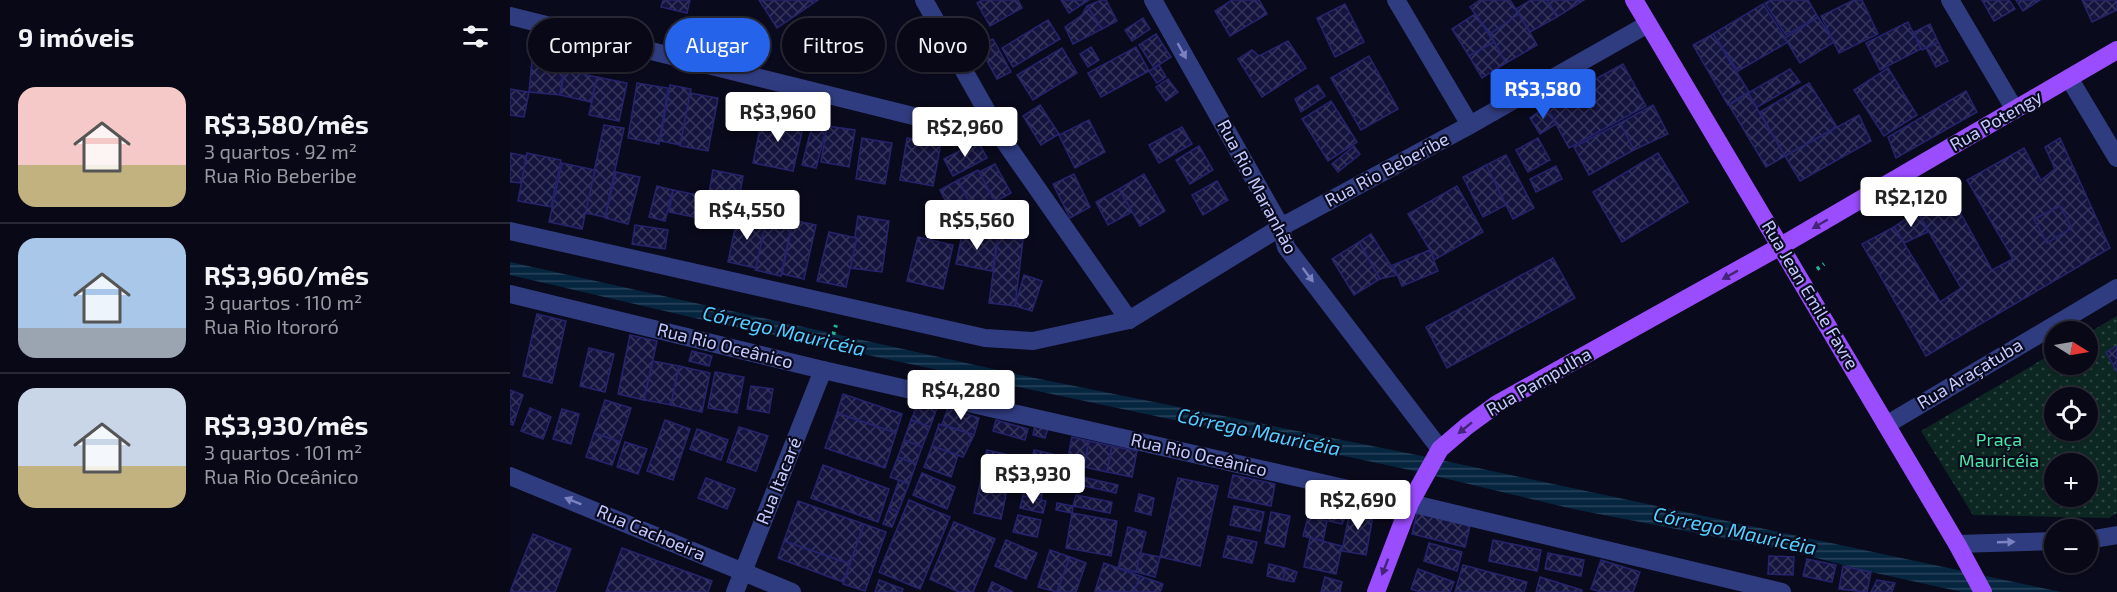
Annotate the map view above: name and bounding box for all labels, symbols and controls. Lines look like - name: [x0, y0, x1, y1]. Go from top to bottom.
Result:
- chip: Comprar: [528, 18, 653, 72]
- chip: Alugar: [665, 18, 770, 72]
- chip: Filtros: [782, 18, 885, 72]
- chip: Novo: [897, 18, 989, 72]
- icon: filters: [459, 20, 492, 53]
- text: 9 imóveis: [18, 21, 134, 52]
- one-way arrow: [1177, 43, 1187, 60]
- pin: R$3,580: [1488, 69, 1598, 120]
- text: R$3,580: [1505, 76, 1581, 100]
- street label: Rua Potengy: [1946, 85, 2046, 155]
- pin: R$3,960: [723, 92, 833, 143]
- text: R$3,960: [740, 99, 816, 123]
- pin: R$2,960: [910, 107, 1020, 158]
- text: R$3,580/mês: [204, 108, 369, 139]
- icon: home: [66, 111, 138, 183]
- text: R$2,960: [926, 114, 1004, 138]
- street label: Rua Rio Maranhão: [1213, 116, 1303, 257]
- street label: Rua Rio Beberibe: [1321, 127, 1452, 211]
- text: 3 quartos · 92 m²: [204, 139, 357, 163]
- text: Rua Rio Beberibe: [204, 163, 357, 187]
- pin: R$2,120: [1856, 177, 1966, 228]
- text: R$2,120: [1874, 184, 1948, 208]
- pin: R$4,550: [692, 190, 802, 241]
- text: R$4,550: [709, 197, 785, 221]
- pin: R$5,560: [922, 200, 1032, 251]
- text: R$5,560: [939, 207, 1015, 231]
- street label: Rua Jean Emile Favre: [1758, 216, 1864, 373]
- one-way arrow: [1811, 219, 1828, 229]
- text: R$3,960/mês: [204, 259, 369, 290]
- icon: home: [66, 262, 138, 334]
- one-way arrow: [1301, 267, 1314, 283]
- one-way arrow: [1721, 270, 1738, 280]
- text: 3 quartos · 110 m²: [204, 290, 362, 314]
- water label: Córrego Mauricéia: [701, 300, 868, 360]
- text: Rua Rio Itororó: [204, 314, 339, 338]
- street label: Rua Rio Oceânico: [655, 318, 795, 373]
- north arrow: [2044, 321, 2098, 375]
- map controls: [2044, 321, 2098, 573]
- street label: Rua Araçatuba: [1913, 333, 2027, 414]
- street label: Rua Pampulha: [1482, 342, 1595, 420]
- pin: R$4,280: [906, 370, 1016, 421]
- text: R$4,280: [922, 377, 1000, 401]
- button: locate: [2044, 387, 2098, 441]
- water label: Córrego Mauricéia: [1175, 402, 1343, 460]
- text: R$3,930/mês: [204, 409, 368, 440]
- icon: home: [66, 412, 138, 484]
- one-way arrow: [1458, 421, 1473, 434]
- street label: Rua Rio Oceânico: [1129, 428, 1269, 480]
- park label: Praça Mauricéia: [1959, 428, 2039, 471]
- street label: Rua Itacaré: [751, 434, 806, 527]
- text: 3 quartos · 101 m²: [204, 440, 362, 464]
- button: +: [2044, 453, 2098, 507]
- pin: R$3,930: [978, 454, 1088, 505]
- text: R$3,930: [995, 461, 1071, 485]
- text: Rua Rio Oceânico: [204, 464, 359, 488]
- pin: R$2,690: [1303, 480, 1413, 531]
- text: R$2,690: [1319, 487, 1397, 511]
- one-way arrow: [563, 495, 581, 505]
- street label: Rua Cachoeira: [594, 499, 709, 565]
- water label: Córrego Mauricéia: [1651, 501, 1819, 559]
- button: −: [2044, 519, 2098, 573]
- one-way arrow: [1996, 537, 2015, 547]
- one-way arrow: [1380, 558, 1390, 576]

